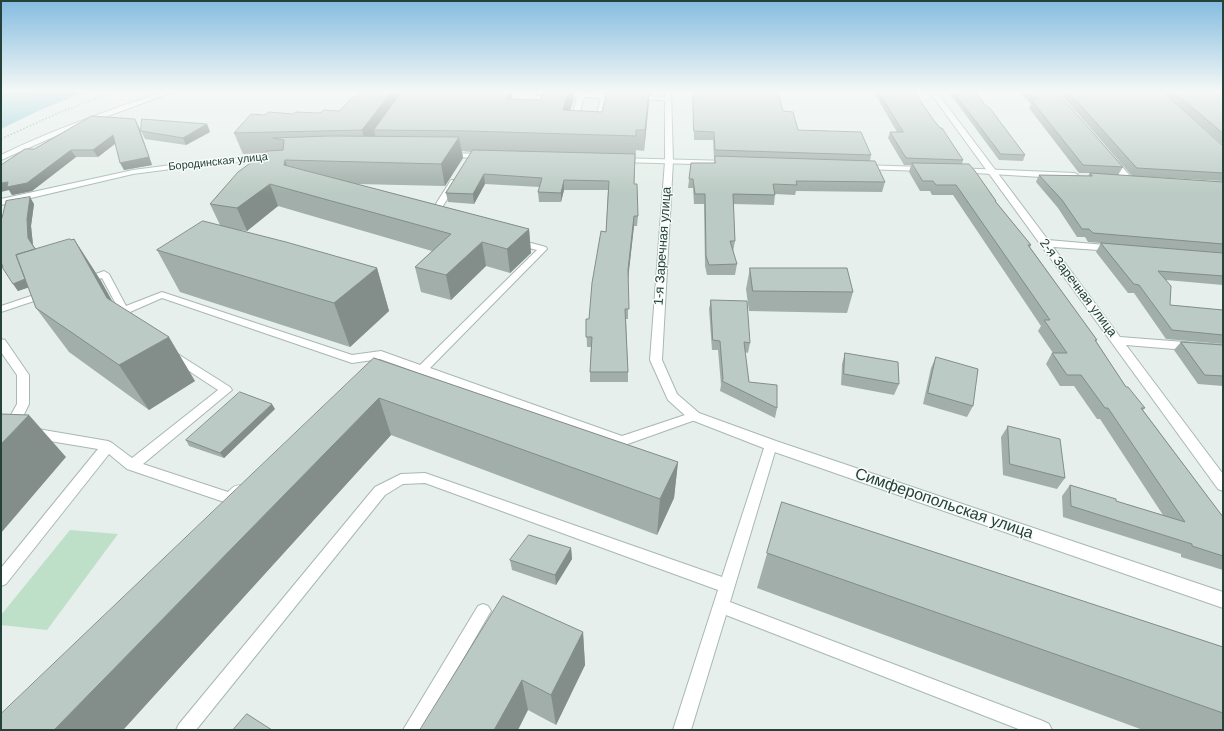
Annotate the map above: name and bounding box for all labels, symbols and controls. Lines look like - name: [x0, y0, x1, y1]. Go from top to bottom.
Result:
- street label: Бородинская улица: [168, 150, 268, 174]
- street label: 1-я Заречная улица: [651, 186, 675, 306]
- street label: 2-я Заречная улица: [1036, 236, 1120, 340]
- street label: Симферопольская улица: [852, 464, 1036, 544]

